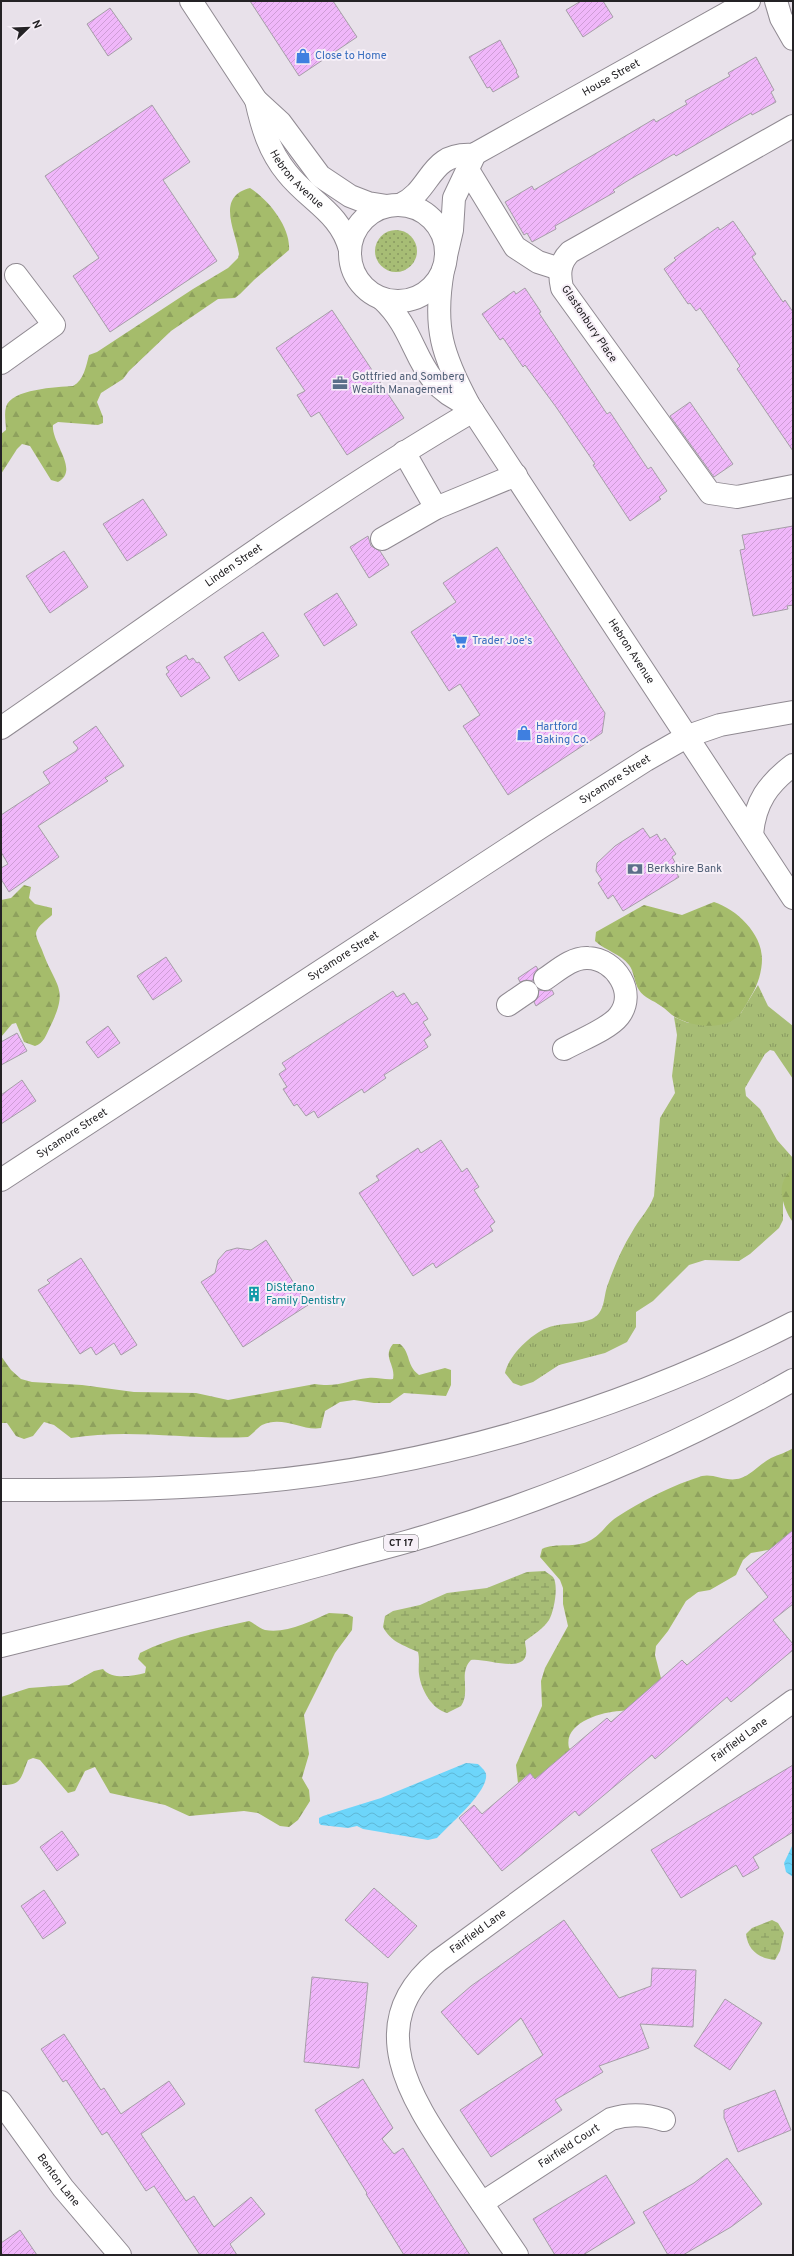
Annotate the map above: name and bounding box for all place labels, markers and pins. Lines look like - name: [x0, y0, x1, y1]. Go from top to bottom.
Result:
- shop icon: Close to Home: [294, 47, 312, 65]
- place label: Close to Home: [315, 49, 387, 63]
- place label: Gottfried and Somberg Wealth Management: [352, 370, 465, 397]
- office icon: Gottfried and Somberg Wealth Management: [331, 374, 349, 392]
- supermarket icon: Trader Joe's: [451, 632, 469, 650]
- place label: Trader Joe's: [472, 634, 532, 648]
- place label: Hartford Baking Co.: [536, 720, 589, 747]
- shop icon: Hartford Baking Co.: [515, 724, 533, 742]
- bank icon: Berkshire Bank: [626, 860, 644, 878]
- place label: Berkshire Bank: [647, 862, 722, 876]
- place label: DiStefano Family Dentistry: [266, 1281, 346, 1308]
- building icon: DiStefano Family Dentistry: [245, 1285, 263, 1303]

